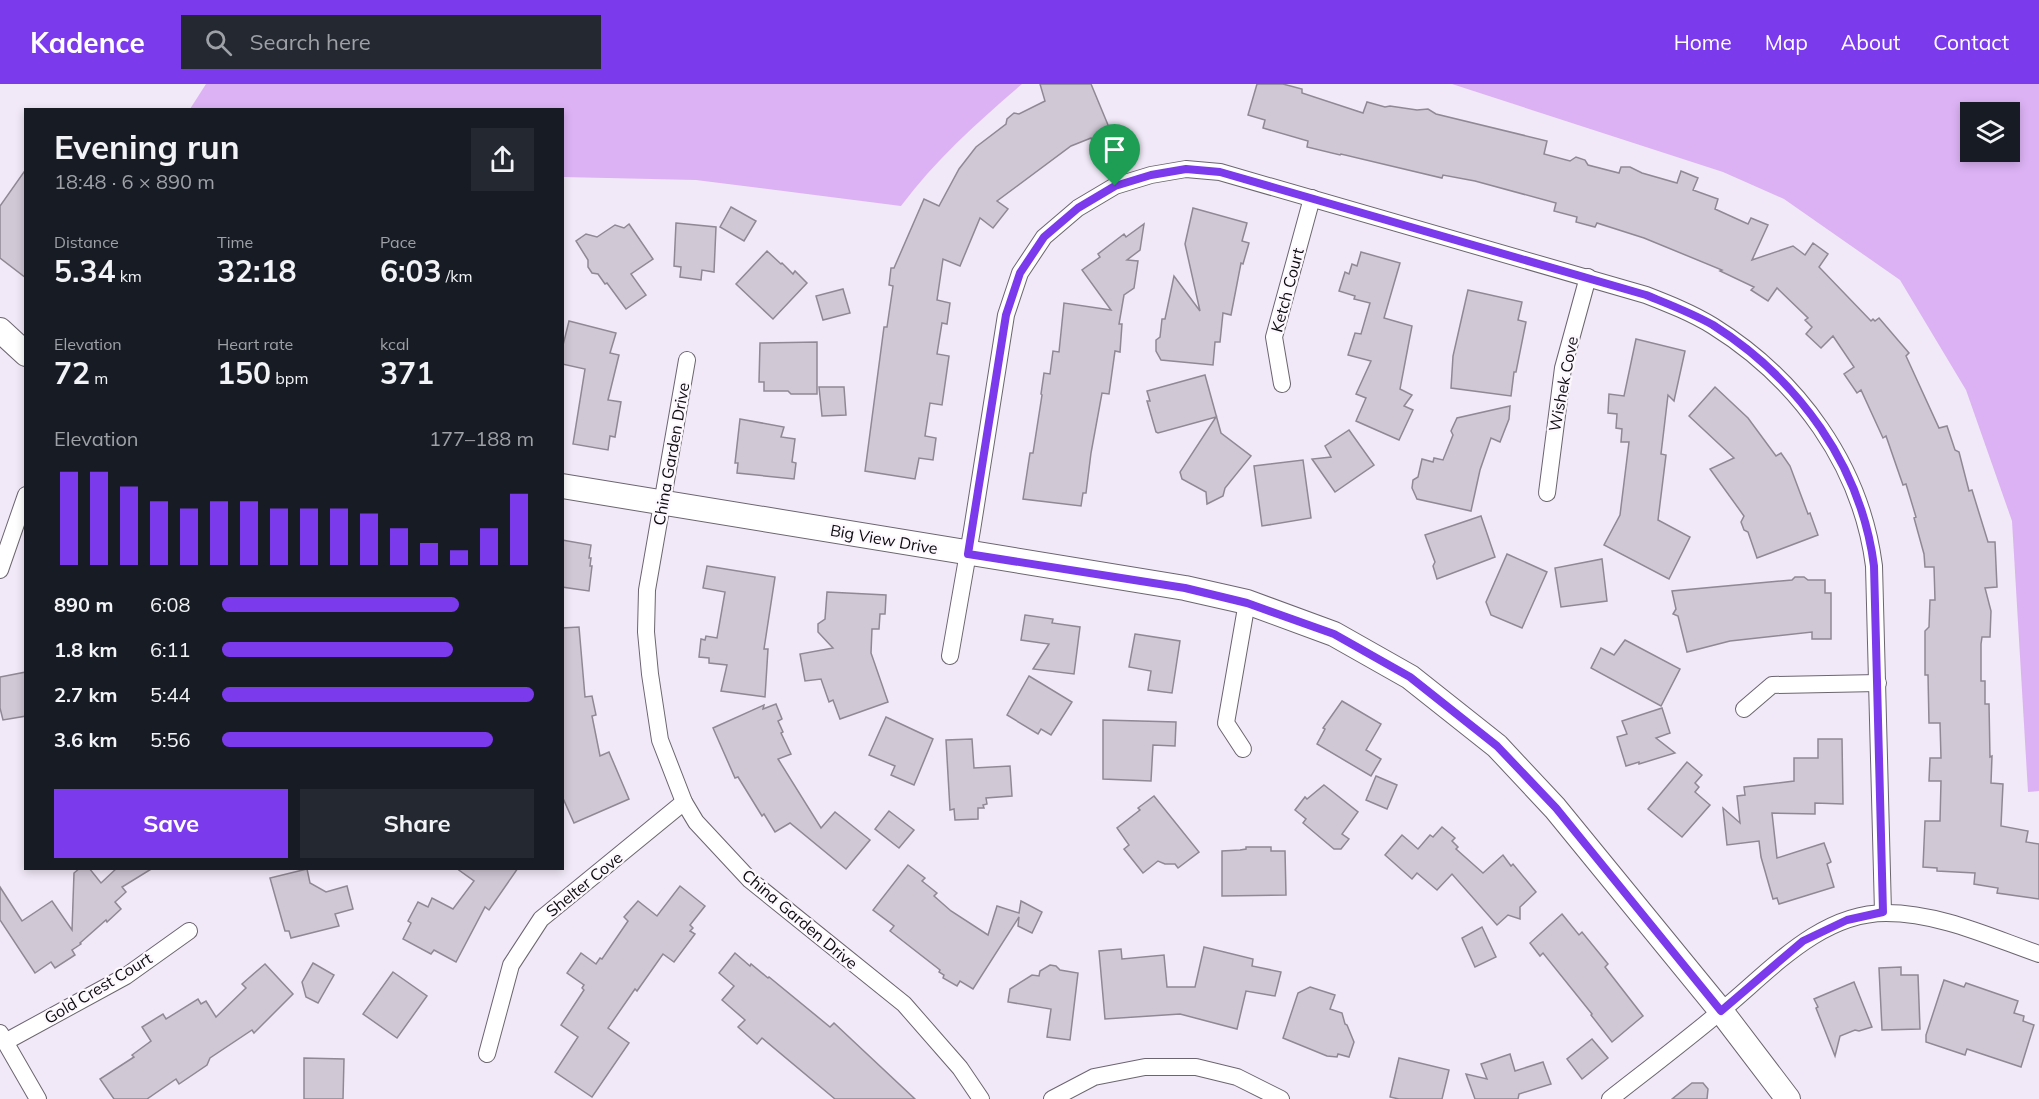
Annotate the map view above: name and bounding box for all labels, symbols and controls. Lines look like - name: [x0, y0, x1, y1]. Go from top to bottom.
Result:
- search box: [181, 15, 601, 69]
- text: Kadence: [30, 25, 145, 60]
- icon: search: [202, 26, 235, 59]
- text: Search here: [250, 28, 371, 56]
- text: Home: [1674, 29, 1732, 55]
- text: Map: [1765, 29, 1808, 55]
- text: About: [1841, 29, 1900, 55]
- text: Contact: [1933, 29, 2009, 55]
- map controls: [1960, 102, 2020, 162]
- button: layers: [1960, 102, 2020, 162]
- pin: [1089, 124, 1140, 186]
- text: Evening run: [54, 126, 240, 167]
- button: share: [471, 128, 534, 191]
- icon: arrive: [1098, 133, 1131, 166]
- text: 18:48 · 6 × 890 m: [54, 169, 215, 194]
- text: Distance: [54, 232, 119, 252]
- text: Time: [217, 232, 253, 252]
- text: Pace: [380, 232, 416, 252]
- street label: Ketch Court: [1266, 245, 1308, 334]
- text: 5.34: [54, 252, 115, 290]
- text: 32:18: [217, 252, 296, 290]
- text: 6:03: [380, 252, 441, 290]
- text: km: [115, 266, 142, 286]
- text: /km: [441, 266, 472, 286]
- text: Elevation: [54, 334, 122, 354]
- text: Heart rate: [217, 334, 293, 354]
- text: kcal: [380, 334, 409, 354]
- street label: Wishek Cove: [1544, 335, 1582, 433]
- text: 72: [54, 354, 90, 392]
- text: 150: [217, 354, 271, 392]
- text: 371: [380, 354, 434, 392]
- text: m: [90, 368, 108, 388]
- text: bpm: [271, 368, 308, 388]
- street label: China Garden Drive: [649, 381, 693, 527]
- text: Elevation: [54, 426, 139, 451]
- text: 177–188 m: [429, 426, 534, 451]
- street label: Big View Drive: [829, 520, 939, 558]
- text: 890 m: [54, 592, 113, 617]
- text: 6:08: [150, 592, 191, 617]
- text: 1.8 km: [54, 637, 117, 662]
- text: 6:11: [150, 637, 191, 662]
- text: 2.7 km: [54, 682, 117, 707]
- text: 5:44: [150, 682, 191, 707]
- text: 3.6 km: [54, 727, 117, 752]
- text: 5:56: [150, 727, 191, 752]
- button: Save: [54, 789, 288, 858]
- button: Share: [300, 789, 534, 858]
- street label: Shelter Cove: [542, 847, 626, 921]
- street label: China Garden Drive: [738, 865, 862, 973]
- street label: Gold Crest Court: [41, 948, 156, 1028]

